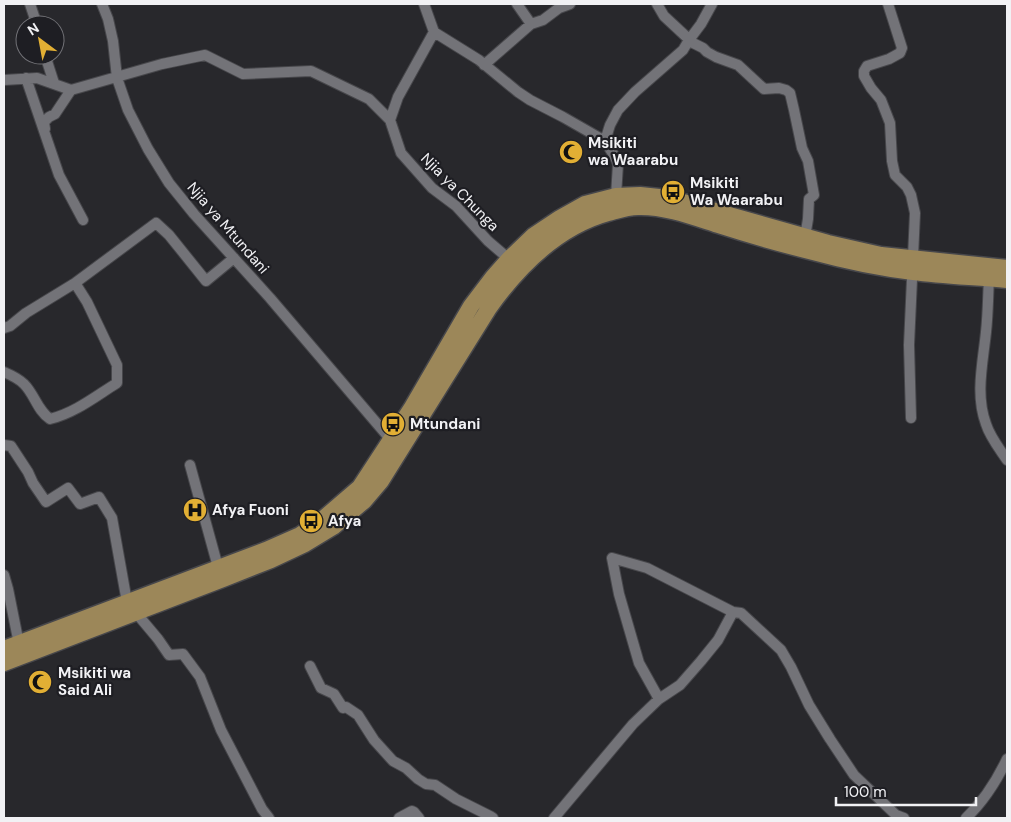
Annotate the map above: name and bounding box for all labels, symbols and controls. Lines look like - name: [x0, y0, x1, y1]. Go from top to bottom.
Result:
- north arrow: [15, 15, 65, 65]
- text: N: [24, 19, 42, 39]
- place label: Msikiti wa Waarabu: [588, 133, 678, 170]
- mosque icon: Msikiti wa Waarabu: [558, 139, 584, 165]
- street label: Njia ya Chunga: [417, 149, 503, 235]
- place label: Msikiti Wa Waarabu: [690, 173, 783, 210]
- street label: Njia ya Mtundani: [183, 178, 273, 278]
- bus stop icon: Msikiti Wa Waarabu: [660, 179, 686, 205]
- bus stop icon: Mtundani: [380, 411, 406, 437]
- place label: Mtundani: [410, 414, 480, 434]
- hospital icon: Afya Fuoni: [182, 497, 208, 523]
- place label: Afya Fuoni: [212, 500, 289, 520]
- bus stop icon: Afya: [298, 508, 324, 534]
- place label: Afya: [328, 511, 361, 531]
- place label: Msikiti wa Said Ali: [58, 663, 131, 700]
- mosque icon: Msikiti wa Said Ali: [27, 669, 53, 695]
- scale bar: [836, 774, 976, 806]
- text: 100 m: [844, 782, 887, 802]

